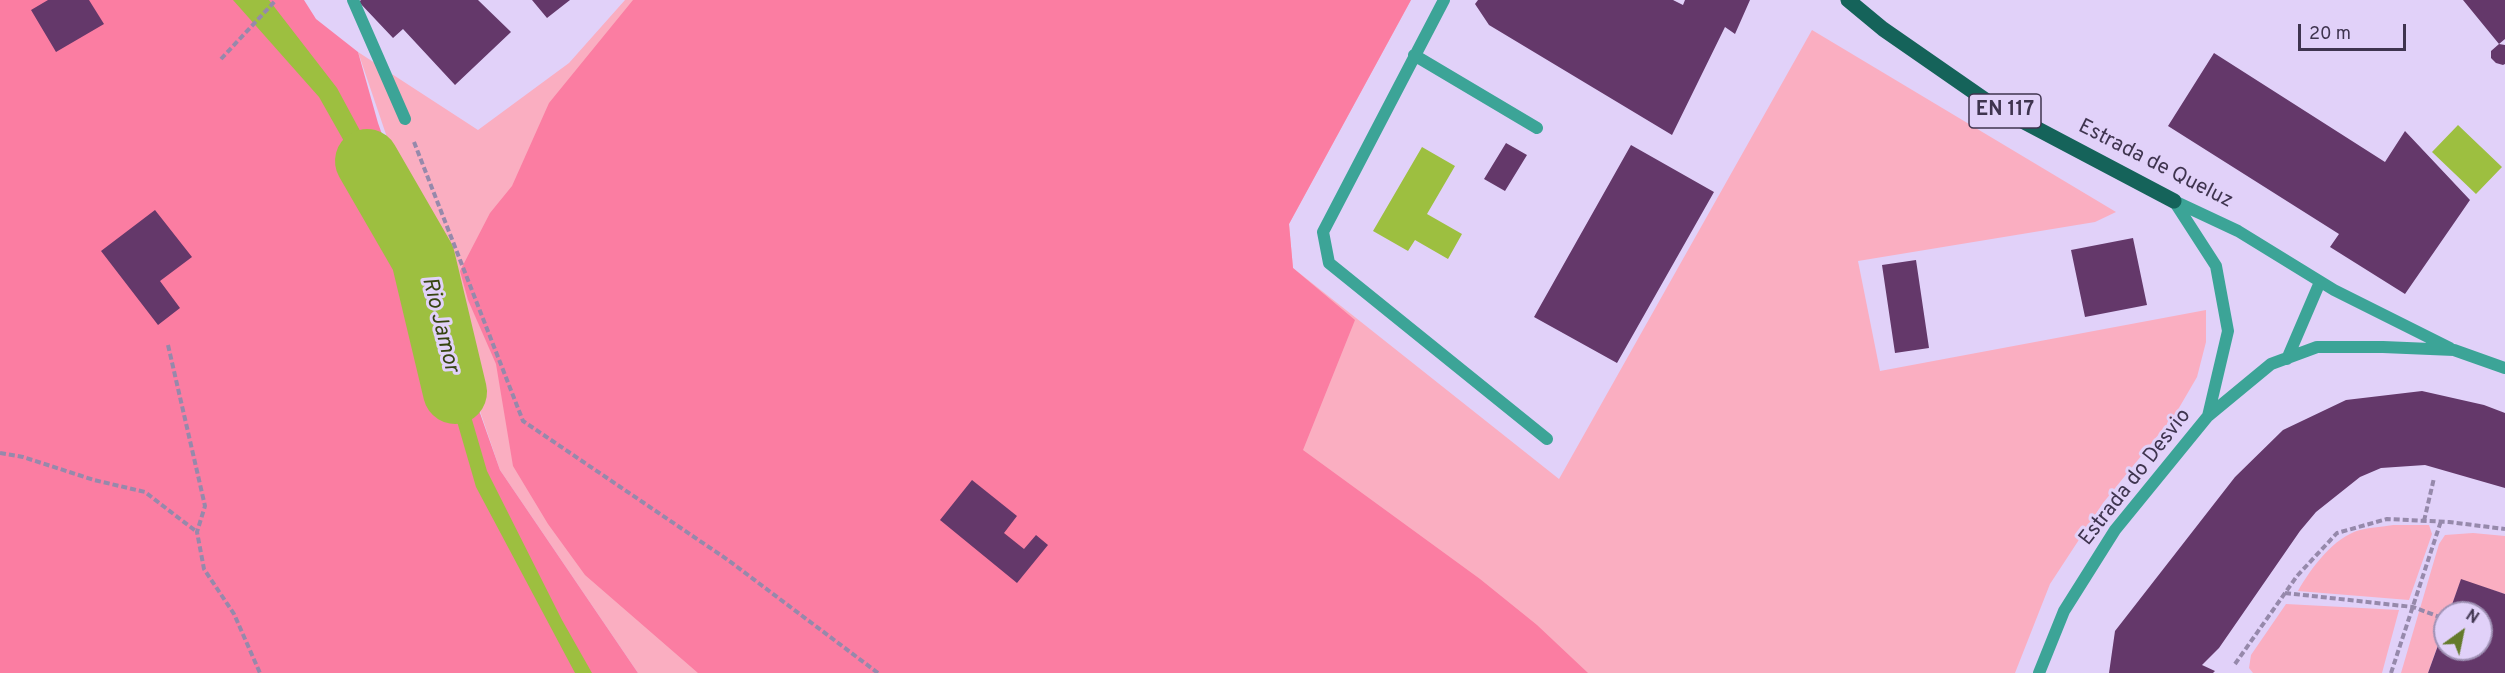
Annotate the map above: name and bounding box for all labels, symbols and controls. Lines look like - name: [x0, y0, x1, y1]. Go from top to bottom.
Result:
- scale bar: [2301, 12, 2409, 50]
- text: 20 m: [2309, 23, 2351, 46]
- road number: EN 117: [1969, 94, 2041, 128]
- street label: Estrada de Queluz: [2073, 115, 2237, 215]
- water label: Rio Jamor: [414, 275, 464, 375]
- street label: Estrada do Desvio: [2075, 405, 2197, 551]
- north arrow: [2433, 601, 2493, 661]
- text: N: [2461, 606, 2482, 629]

